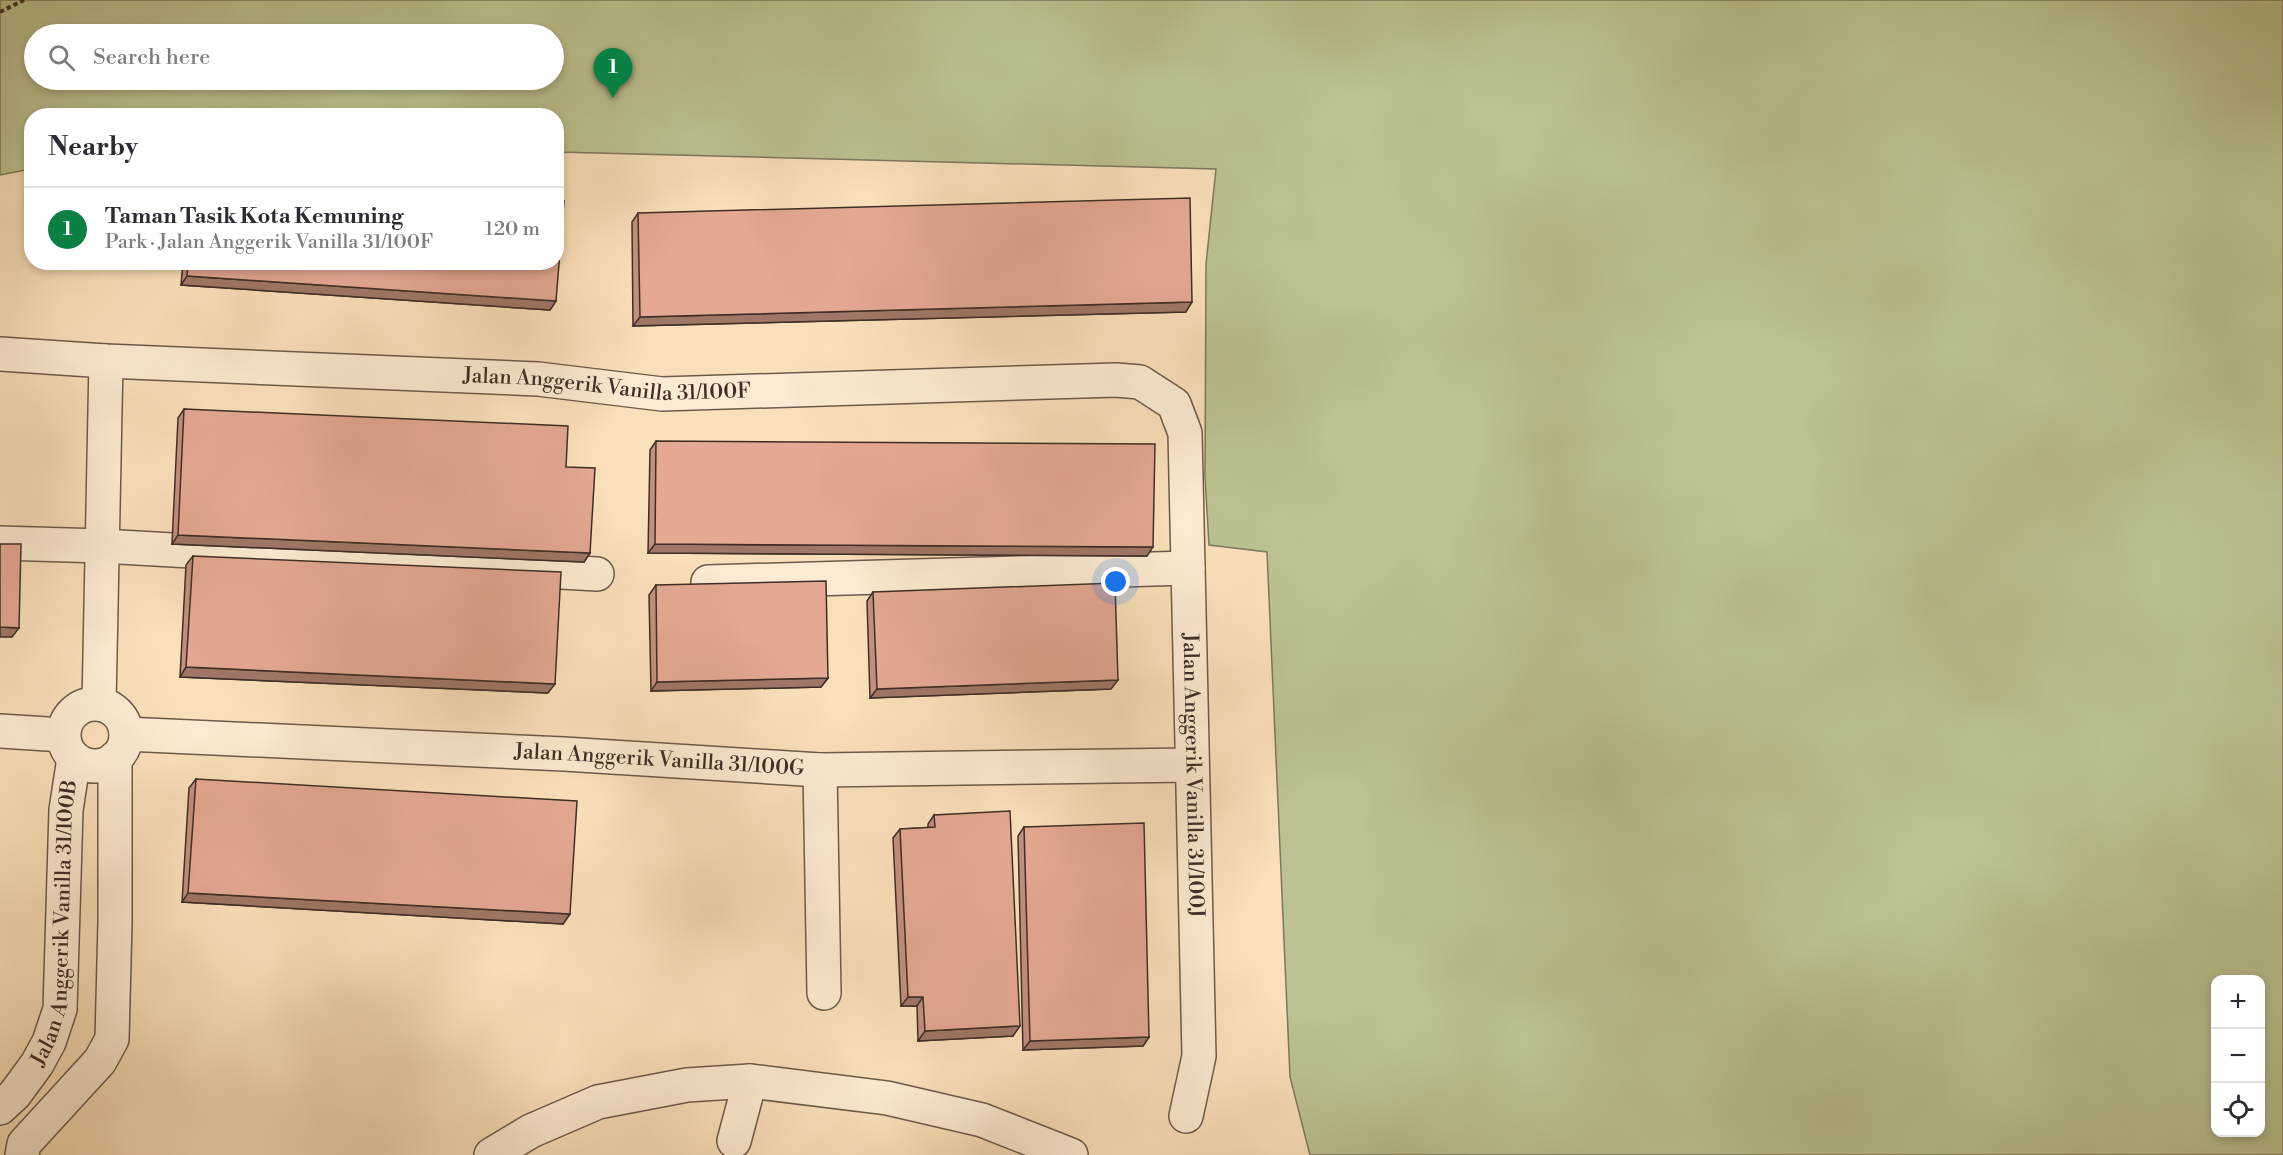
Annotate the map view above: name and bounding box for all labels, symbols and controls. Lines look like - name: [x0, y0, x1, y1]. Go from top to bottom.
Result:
- search box: [24, 24, 564, 90]
- icon: search: [45, 41, 78, 74]
- text: Search here: [93, 44, 210, 71]
- pin: 1: [594, 48, 632, 98]
- text: Nearby: [48, 131, 138, 163]
- text: Taman Tasik Kota Kemuning: [105, 203, 403, 230]
- text: 1: [63, 217, 72, 242]
- text: 120 m: [485, 217, 540, 242]
- text: Park · Jalan Anggerik Vanilla 31/100F: [105, 230, 433, 255]
- street label: Jalan Anggerik Vanilla 31/100F: [461, 363, 752, 407]
- your location: [1101, 567, 1130, 596]
- street label: Jalan Anggerik Vanilla 31/100J: [1176, 632, 1209, 918]
- street label: Jalan Anggerik Vanilla 31/100G: [513, 739, 806, 782]
- street label: Jalan Anggerik Vanilla 31/100B: [25, 778, 83, 1072]
- map controls: [2211, 975, 2265, 1137]
- button: +: [2211, 975, 2265, 1029]
- button: −: [2211, 1029, 2265, 1083]
- button: locate: [2211, 1083, 2265, 1137]

